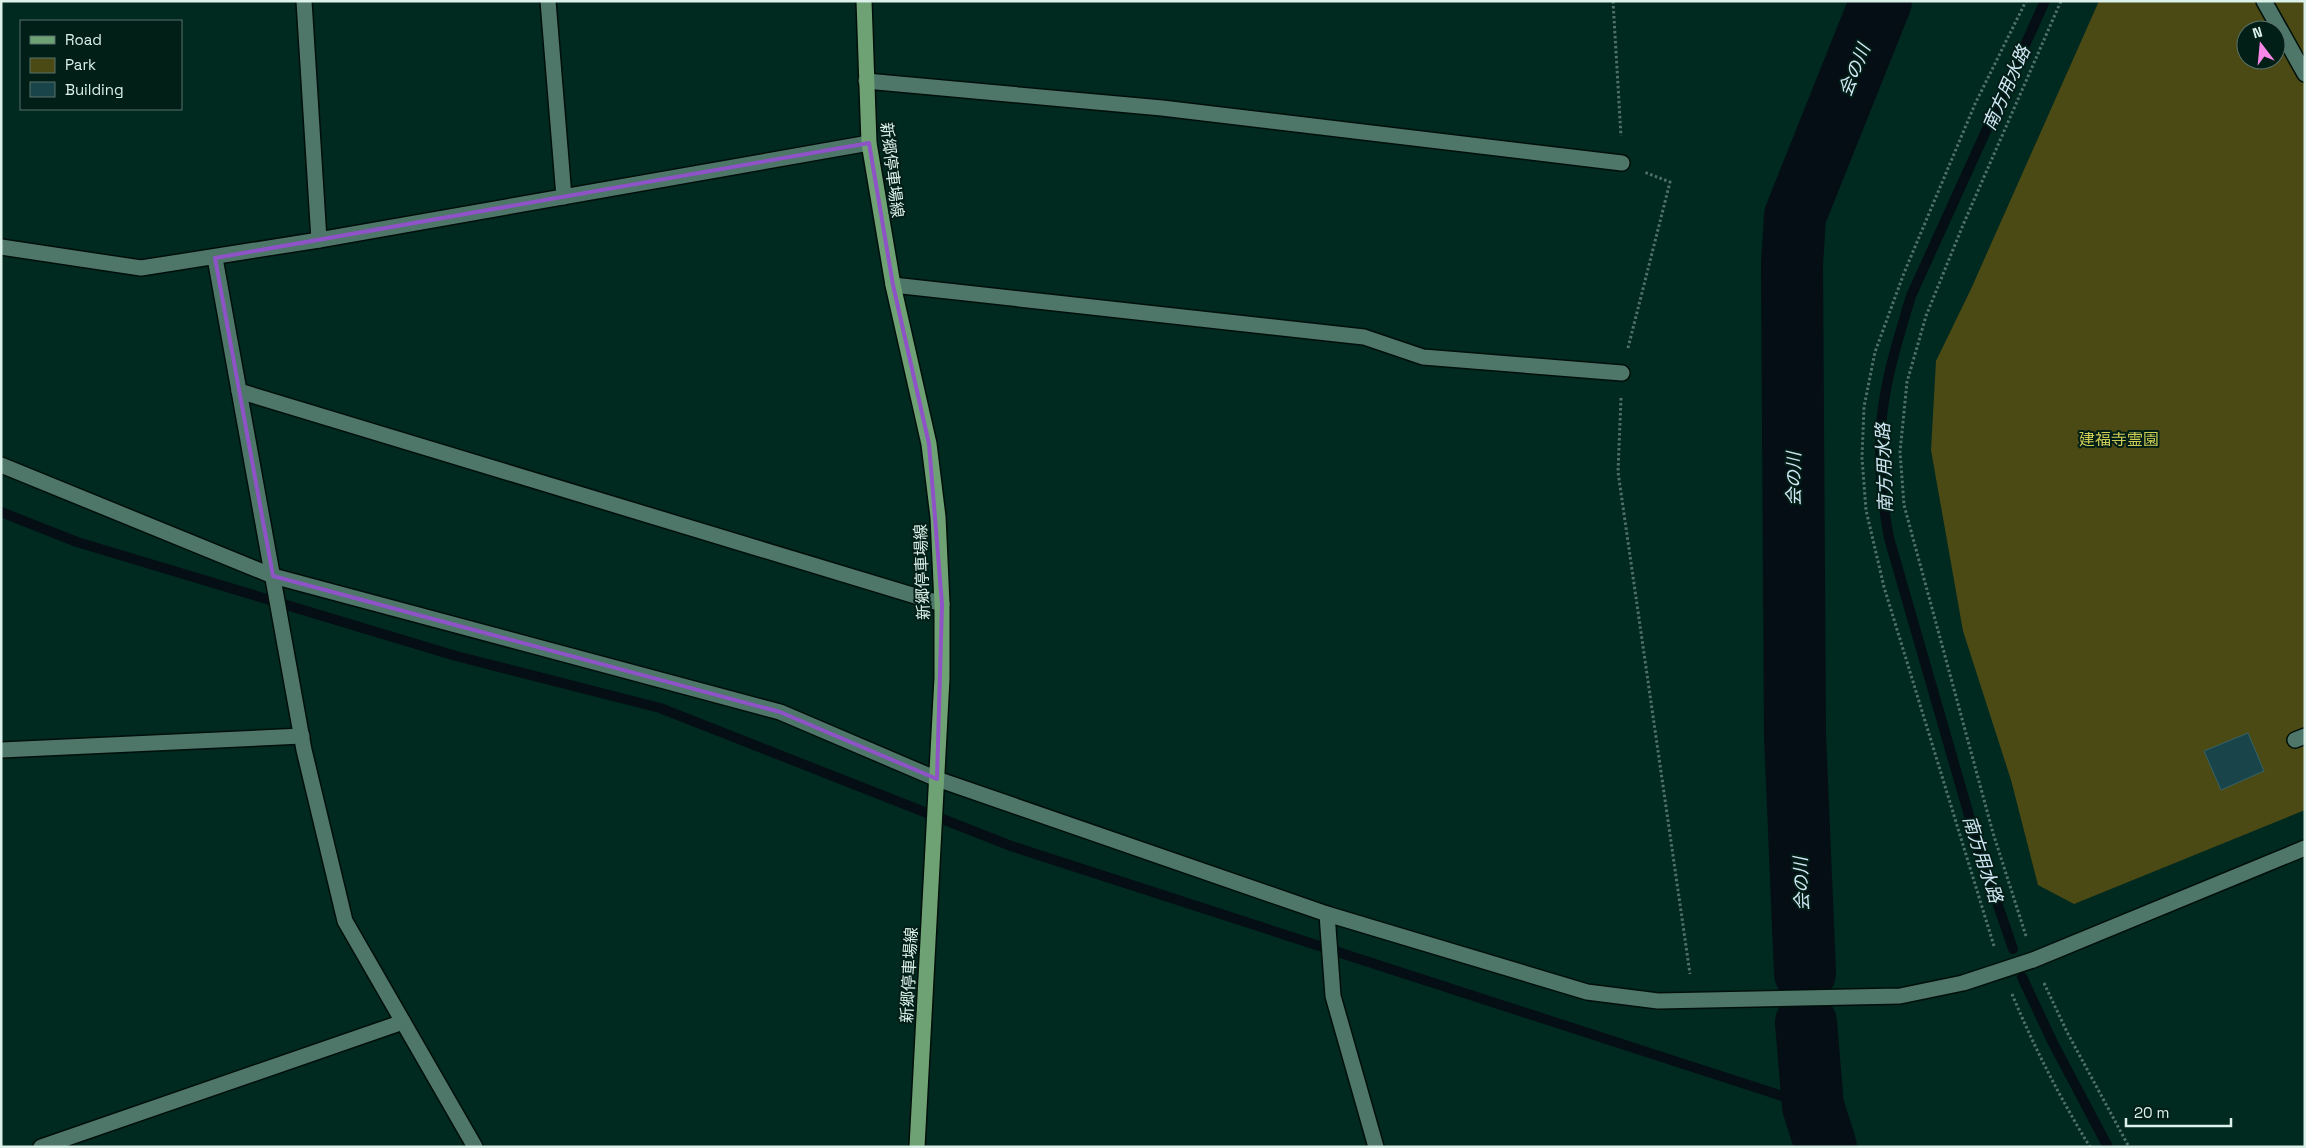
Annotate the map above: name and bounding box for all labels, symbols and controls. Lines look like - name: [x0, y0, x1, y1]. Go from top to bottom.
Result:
- legend: [20, 20, 182, 110]
- north arrow: [2236, 20, 2286, 70]
- text: N: [2250, 23, 2264, 42]
- text: Road: [65, 30, 102, 49]
- water label: 会の川: [1833, 39, 1876, 99]
- water label: 南方用水路: [1977, 40, 2036, 134]
- text: Park: [65, 55, 96, 74]
- text: Building: [65, 80, 124, 99]
- street label: 新郷停車場線: [876, 121, 908, 219]
- water label: 南方用水路: [1871, 421, 1897, 513]
- park label: 建福寺霊園: [2079, 429, 2159, 450]
- water label: 会の川: [1782, 450, 1805, 506]
- street label: 新郷停車場線: [910, 524, 934, 620]
- water label: 南方用水路: [1958, 813, 2008, 907]
- water label: 会の川: [1788, 855, 1813, 911]
- street label: 新郷停車場線: [896, 927, 922, 1023]
- scale bar: [2126, 1096, 2231, 1128]
- text: 20 m: [2134, 1103, 2169, 1122]

